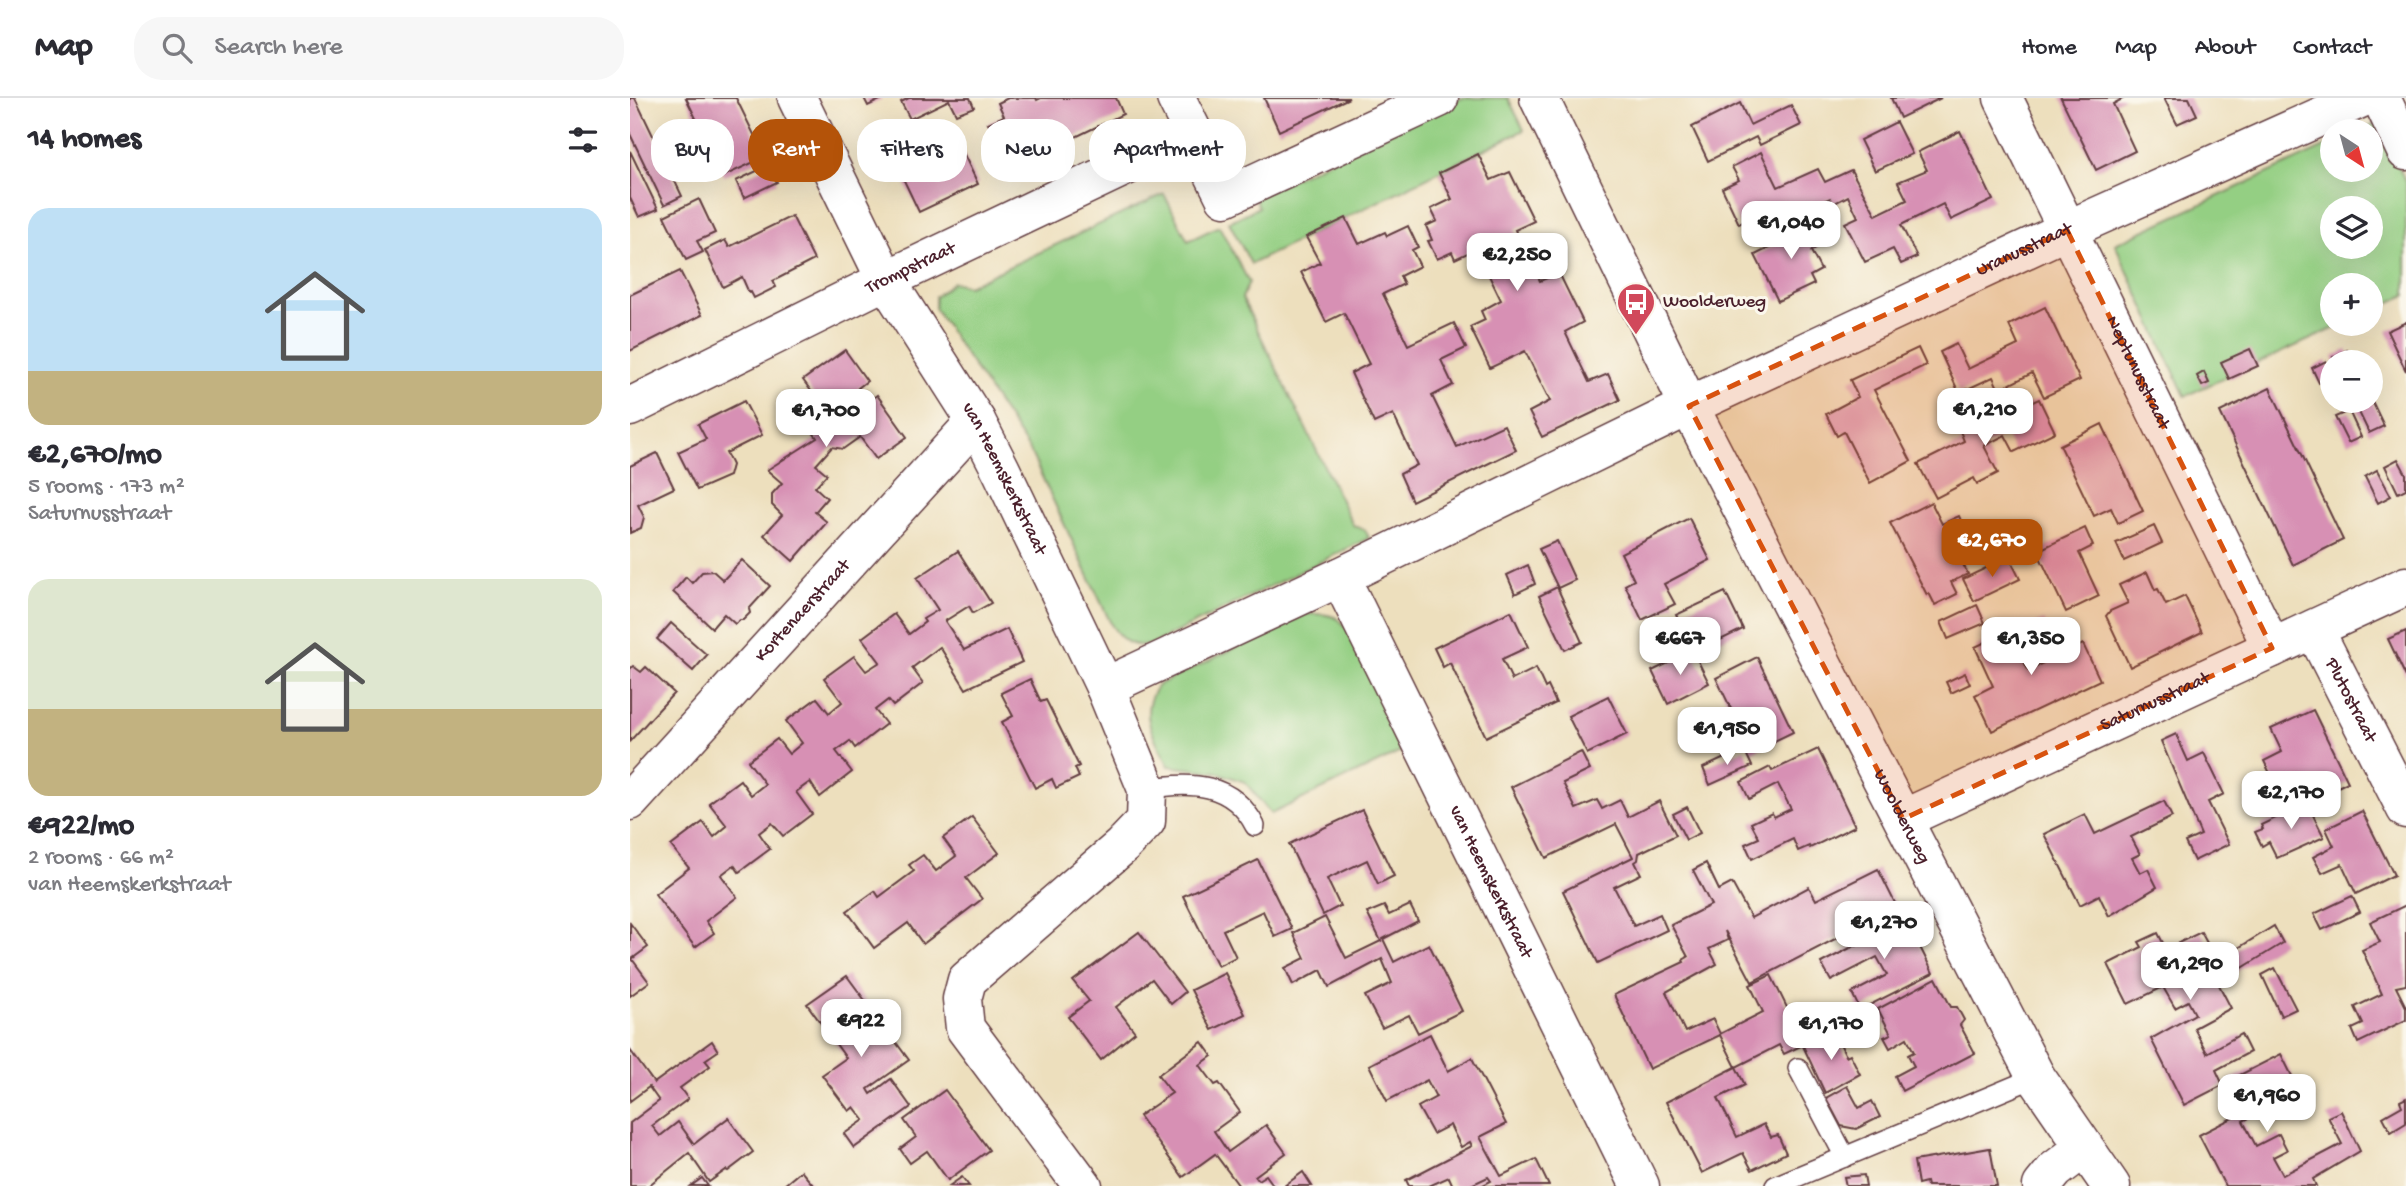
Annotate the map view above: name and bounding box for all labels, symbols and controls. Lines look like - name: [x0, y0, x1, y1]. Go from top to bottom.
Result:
- search box: [134, 17, 624, 80]
- text: Map: [35, 29, 92, 67]
- icon: search: [158, 29, 196, 67]
- text: Search here: [214, 33, 343, 64]
- text: Home: [2021, 34, 2077, 63]
- text: Map: [2115, 34, 2157, 63]
- text: About: [2195, 34, 2255, 63]
- text: Contact: [2293, 34, 2371, 63]
- chip: Buy: [651, 119, 734, 182]
- chip: Rent: [748, 119, 843, 182]
- chip: Filters: [857, 119, 967, 182]
- chip: New: [981, 119, 1075, 182]
- chip: Apartment: [1089, 119, 1246, 182]
- north arrow: [2320, 119, 2384, 182]
- map controls: [2320, 119, 2383, 413]
- icon: filters: [564, 121, 602, 159]
- text: 14 homes: [28, 123, 141, 158]
- button: layers: [2320, 196, 2383, 259]
- pin: €1,040: [1734, 202, 1848, 261]
- text: €1,040: [1757, 210, 1825, 237]
- street label: Uranusstraat: [1973, 217, 2078, 282]
- pin: €2,250: [1460, 234, 1574, 293]
- street label: Trompstraat: [861, 236, 961, 300]
- text: €2,250: [1483, 242, 1551, 269]
- icon: home: [252, 253, 378, 379]
- button: +: [2320, 273, 2383, 336]
- bus stop icon: Woolderweg: [1615, 281, 1657, 336]
- place label: Woolderweg: [1663, 291, 1766, 314]
- street label: Neptunusstraat: [2100, 312, 2176, 435]
- button: −: [2320, 350, 2383, 413]
- pin: €1,210: [1928, 388, 2042, 448]
- pin: €1,700: [769, 390, 883, 449]
- text: €1,210: [1953, 397, 2017, 424]
- text: €1,700: [792, 398, 860, 425]
- street label: van Heemskerkstraat: [956, 398, 1052, 561]
- text: €2,670/mo: [28, 439, 162, 474]
- text: 5 rooms · 173 m²: [28, 474, 185, 501]
- text: Saturnusstraat: [28, 501, 171, 528]
- pin: €2,670: [1935, 519, 2049, 579]
- text: €2,670: [1958, 528, 2026, 555]
- street label: Kortenaerstraat: [750, 553, 857, 667]
- pin: €667: [1639, 618, 1721, 677]
- pin: €1,350: [1974, 618, 2088, 677]
- icon: home: [252, 624, 378, 750]
- text: €667: [1656, 626, 1704, 653]
- text: €1,350: [1997, 626, 2065, 653]
- street label: Plutostraat: [2319, 653, 2383, 748]
- street label: Saturnusstraat: [2097, 666, 2216, 737]
- pin: €1,950: [1670, 708, 1784, 767]
- text: €1,950: [1694, 716, 1760, 743]
- street label: Woolderweg: [1868, 766, 1935, 868]
- pin: €2,170: [2234, 772, 2348, 831]
- text: €2,170: [2258, 780, 2324, 807]
- street label: van Heemskerkstraat: [1443, 802, 1539, 964]
- text: €922/mo: [28, 810, 134, 845]
- text: 2 rooms · 66 m²: [28, 845, 174, 872]
- text: van Heemskerkstraat: [28, 872, 230, 899]
- pin: €1,270: [1827, 902, 1941, 961]
- text: €1,270: [1851, 910, 1917, 937]
- pin: €1,290: [2133, 942, 2247, 1002]
- text: €1,290: [2157, 951, 2223, 978]
- pin: €922: [820, 1000, 902, 1059]
- pin: €1,170: [1774, 1002, 1888, 1062]
- text: €922: [837, 1008, 885, 1035]
- text: €1,170: [1799, 1011, 1863, 1038]
- pin: €1,960: [2210, 1074, 2324, 1134]
- text: €1,960: [2234, 1083, 2300, 1110]

